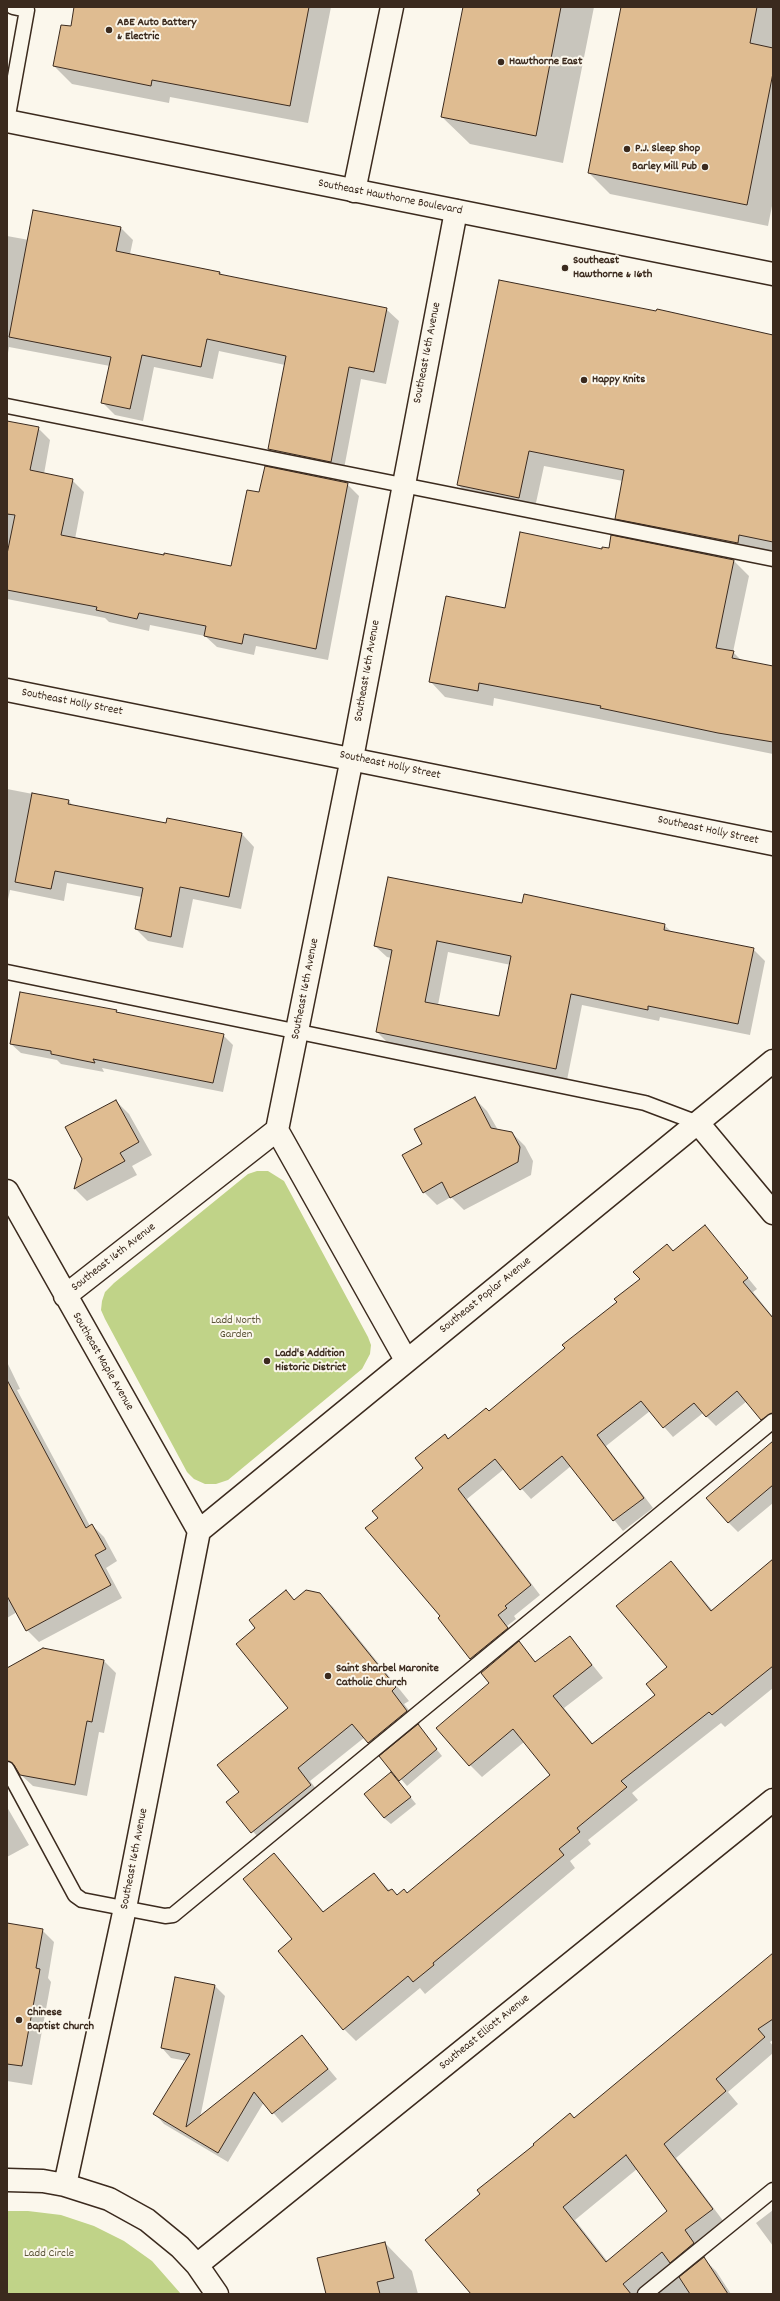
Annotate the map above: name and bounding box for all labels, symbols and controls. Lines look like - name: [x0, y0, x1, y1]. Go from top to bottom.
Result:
- place label: ABE Auto Battery & Electric: [117, 16, 196, 44]
- marker: ABE Auto Battery & Electric: [104, 25, 114, 35]
- place label: Hawthorne East: [509, 55, 582, 69]
- marker: Hawthorne East: [496, 57, 506, 67]
- place label: P.J. Sleep Shop: [635, 142, 700, 156]
- marker: P.J. Sleep Shop: [622, 144, 632, 154]
- place label: Barley Mill Pub: [632, 160, 697, 174]
- marker: Barley Mill Pub: [700, 162, 710, 172]
- street label: Southeast Hawthorne Boulevard: [317, 177, 463, 219]
- place label: Southeast Hawthorne & 16th: [573, 254, 652, 282]
- marker: Southeast Hawthorne & 16th: [560, 263, 570, 273]
- street label: Southeast 16th Avenue: [411, 301, 445, 405]
- place label: Happy Knits: [592, 373, 645, 387]
- marker: Happy Knits: [579, 375, 589, 385]
- street label: Southeast 16th Avenue: [352, 619, 384, 723]
- street label: Southeast Holly Street: [20, 686, 124, 720]
- street label: Southeast Holly Street: [338, 748, 442, 784]
- street label: Southeast Holly Street: [656, 813, 760, 849]
- street label: Southeast 16th Avenue: [289, 937, 323, 1041]
- street label: Southeast 16th Avenue: [69, 1221, 159, 1295]
- street label: Southeast Poplar Avenue: [437, 1255, 535, 1337]
- street label: Southeast Maple Avenue: [68, 1310, 136, 1414]
- park label: Ladd North Garden: [211, 1314, 261, 1342]
- place label: Ladd's Addition Historic District: [275, 1347, 346, 1375]
- marker: Ladd's Addition Historic District: [262, 1356, 272, 1366]
- place label: Saint Sharbel Maronite Catholic Church: [336, 1662, 439, 1690]
- marker: Saint Sharbel Maronite Catholic Church: [323, 1671, 333, 1681]
- street label: Southeast 16th Avenue: [118, 1807, 152, 1911]
- street label: Southeast Elliott Avenue: [437, 1992, 533, 2074]
- place label: Chinese Baptist Church: [27, 2006, 94, 2034]
- marker: Chinese Baptist Church: [14, 2015, 24, 2025]
- park label: Ladd Circle: [24, 2247, 74, 2261]

